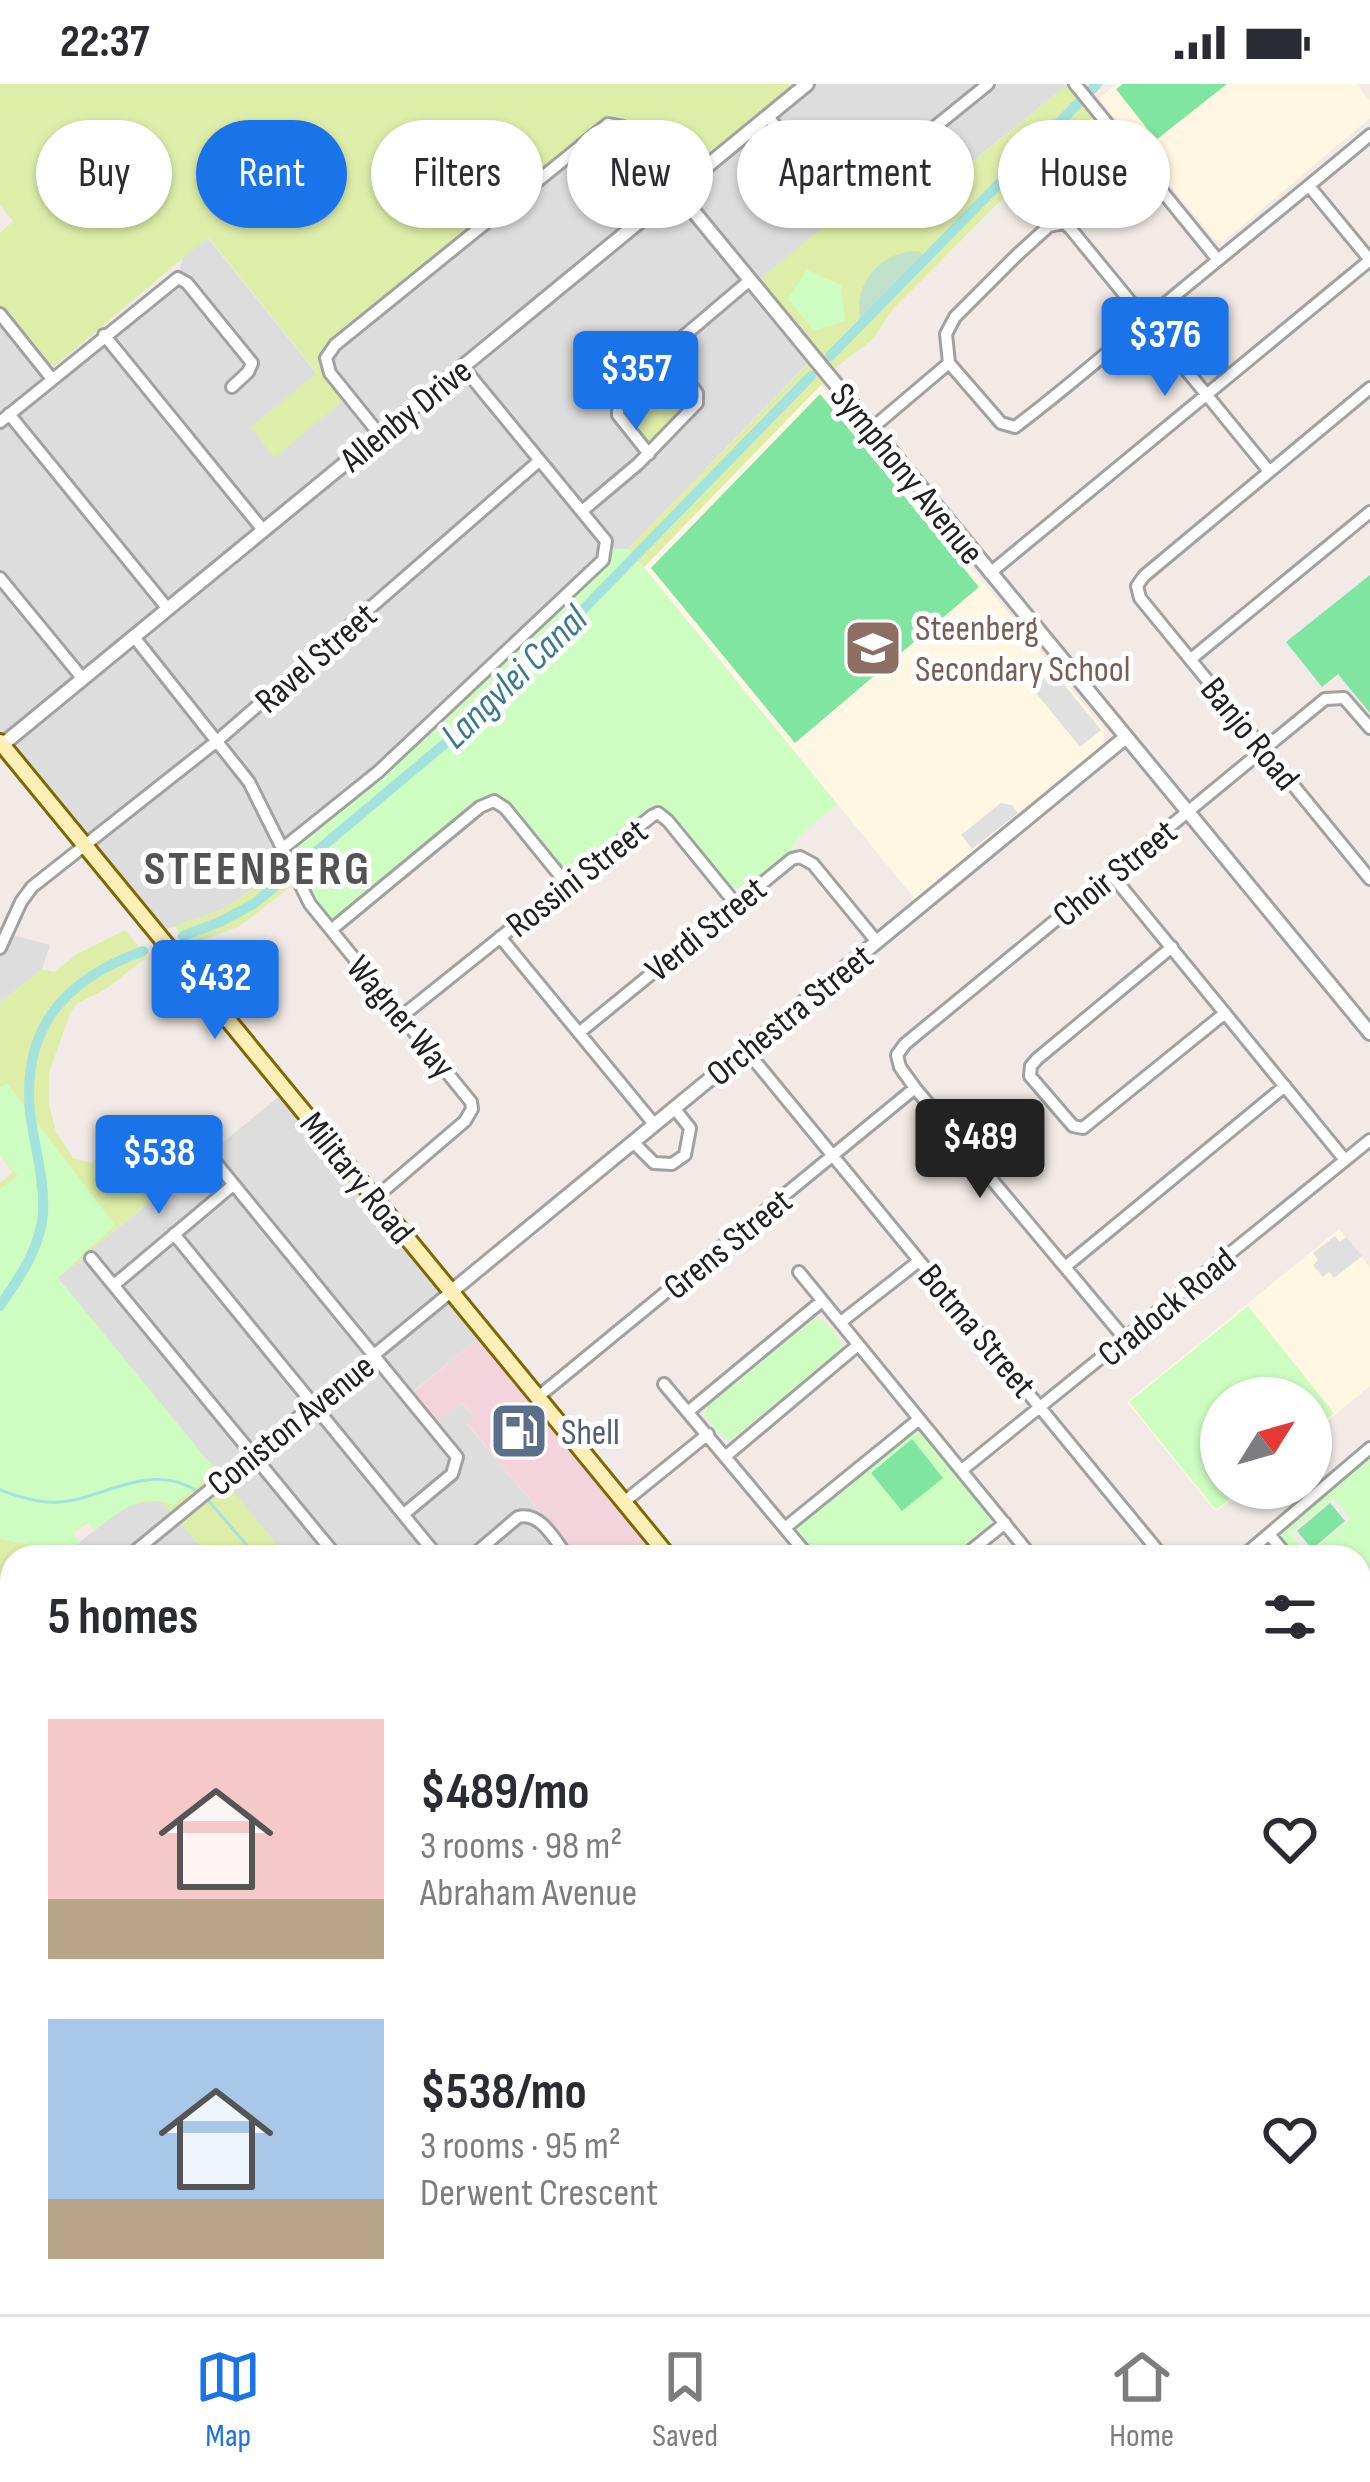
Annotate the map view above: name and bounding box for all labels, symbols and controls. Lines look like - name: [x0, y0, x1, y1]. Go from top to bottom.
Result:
- text: 22:37: [60, 15, 149, 70]
- chip: Buy: [36, 120, 172, 228]
- chip: Rent: [196, 120, 347, 228]
- chip: Filters: [371, 120, 543, 228]
- chip: New: [567, 120, 713, 228]
- chip: Apartment: [737, 120, 974, 228]
- chip: House: [998, 120, 1170, 228]
- pin: $376: [1094, 297, 1236, 399]
- text: $376: [1129, 312, 1201, 359]
- pin: $357: [565, 331, 707, 433]
- text: $357: [600, 346, 672, 393]
- street label: Allenby Drive: [332, 350, 481, 482]
- street label: Symphony Avenue: [820, 375, 992, 574]
- street label: Ravel Street: [247, 595, 386, 723]
- water label: Langvlei Canal: [432, 596, 598, 759]
- place label: Steenberg Secondary School: [915, 608, 1130, 692]
- school or university icon: Steenberg Secondary School: [842, 617, 904, 679]
- street label: Banjo Road: [1191, 670, 1307, 800]
- street label: Rossini Street: [498, 811, 657, 947]
- street label: Choir Street: [1045, 811, 1186, 937]
- district label: STEENBERG: [144, 841, 372, 898]
- street label: Verdi Street: [638, 868, 776, 992]
- street label: Orchestra Street: [699, 936, 882, 1096]
- pin: $432: [144, 940, 286, 1042]
- street label: Wagner Way: [337, 948, 464, 1088]
- text: $432: [179, 955, 251, 1002]
- pin: $489: [909, 1099, 1051, 1201]
- street label: Military Road: [290, 1104, 422, 1253]
- text: $489: [942, 1114, 1018, 1161]
- pin: $538: [88, 1115, 230, 1217]
- text: $538: [123, 1130, 195, 1177]
- street label: Grens Street: [656, 1180, 801, 1310]
- street label: Cradock Road: [1090, 1239, 1245, 1376]
- street label: Botma Street: [908, 1256, 1044, 1407]
- street label: Coniston Avenue: [200, 1346, 384, 1506]
- north arrow: [1200, 1377, 1332, 1509]
- map controls: [1200, 1377, 1332, 1509]
- fuel station icon: Shell: [488, 1400, 550, 1462]
- place label: Shell: [561, 1412, 620, 1455]
- icon: filters: [1257, 1584, 1323, 1650]
- text: 5 homes: [48, 1587, 198, 1648]
- text: $489/mo: [420, 1762, 590, 1823]
- icon: home: [144, 1767, 288, 1911]
- icon: heart: [1257, 1806, 1323, 1872]
- text: 3 rooms · 98 m²: [420, 1823, 622, 1870]
- text: Abraham Avenue: [420, 1870, 637, 1917]
- text: $538/mo: [420, 2062, 587, 2123]
- icon: home: [144, 2067, 288, 2211]
- icon: heart: [1257, 2106, 1323, 2172]
- text: 3 rooms · 95 m²: [420, 2123, 621, 2170]
- text: Derwent Crescent: [420, 2170, 658, 2217]
- tab: Map: [195, 2344, 261, 2456]
- tab: Saved: [652, 2344, 718, 2456]
- tab: Home: [1109, 2344, 1175, 2456]

